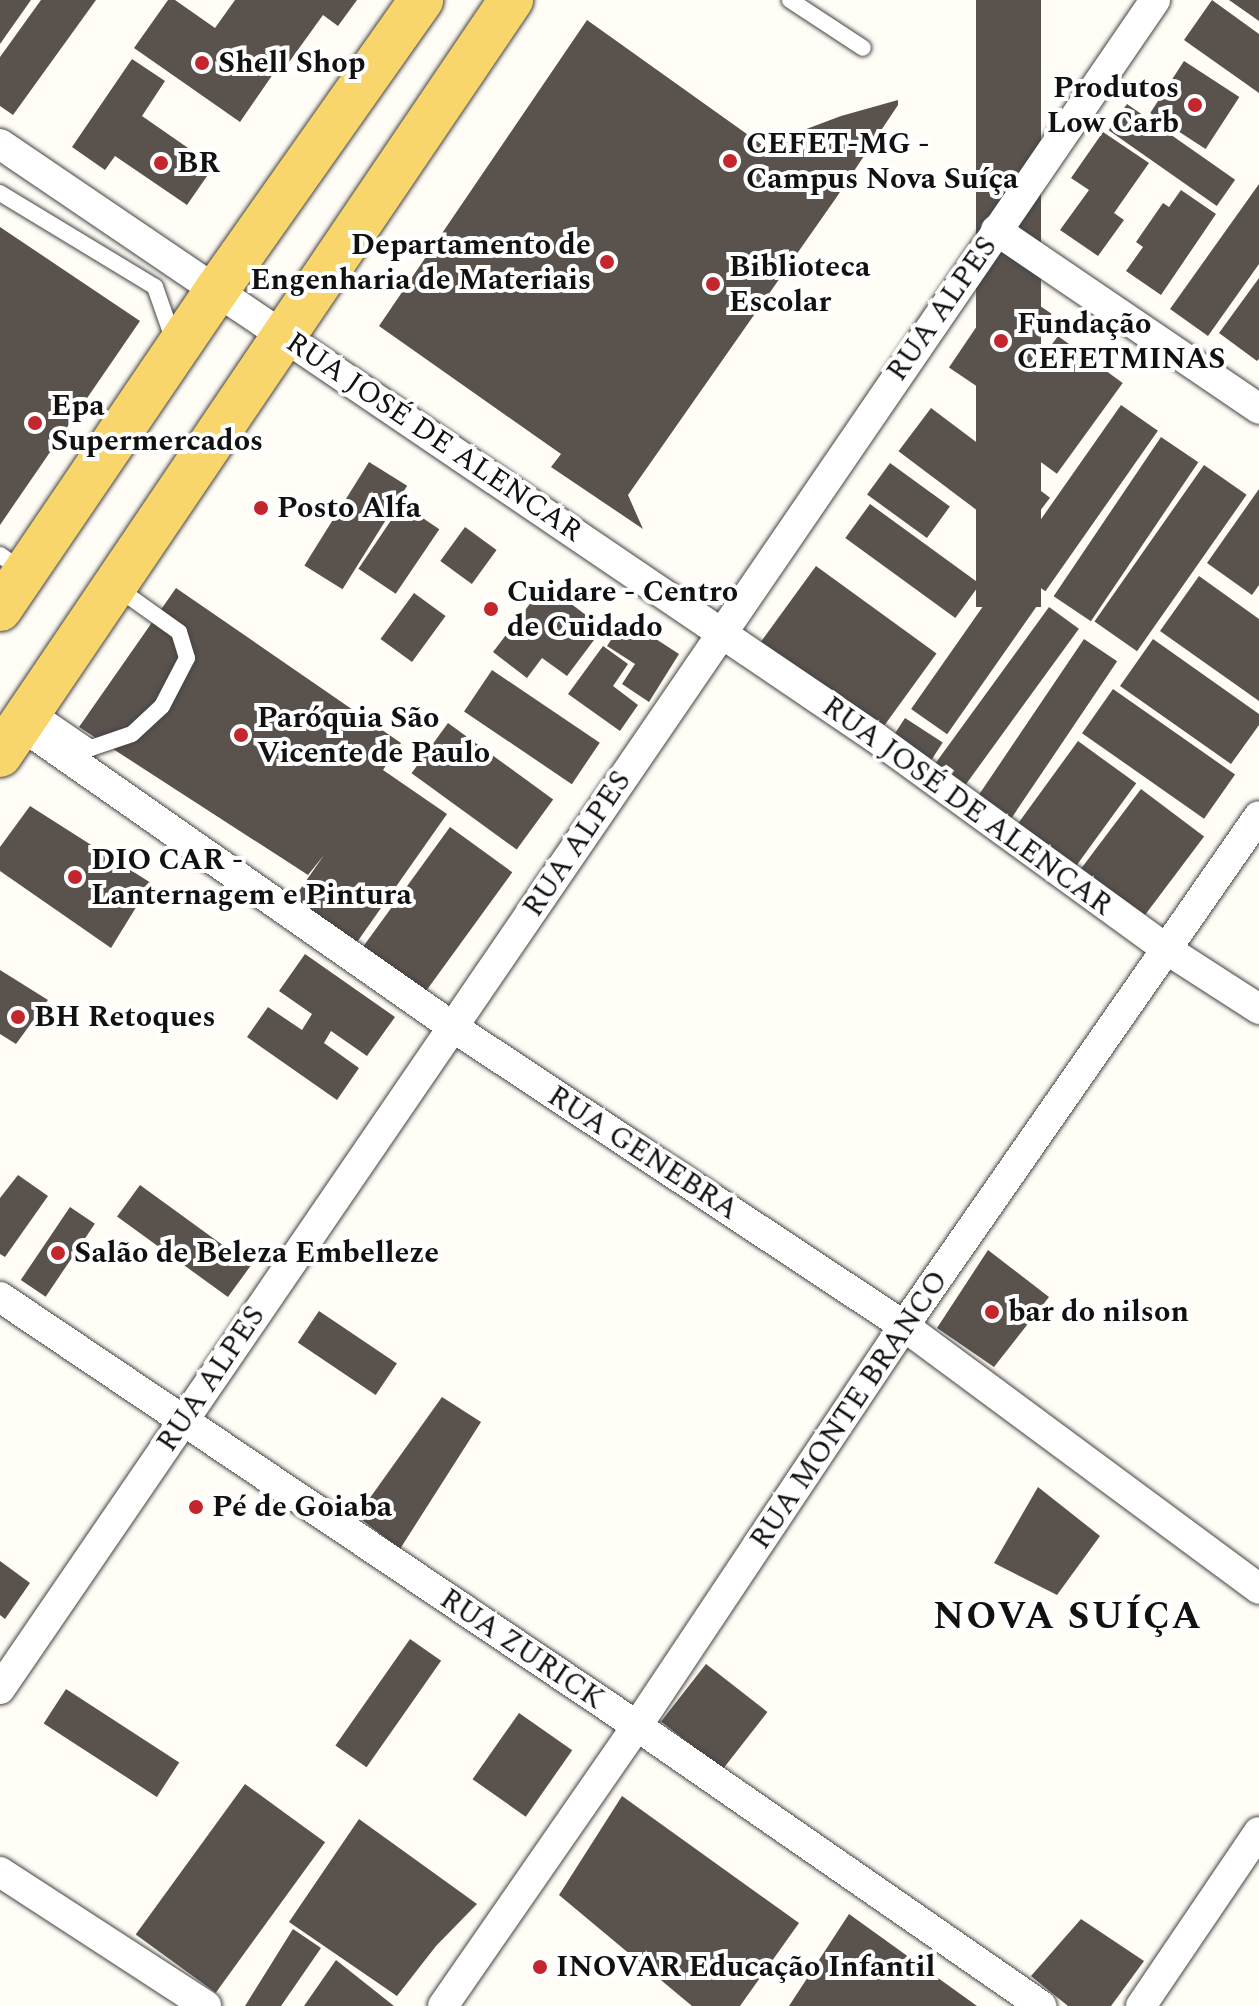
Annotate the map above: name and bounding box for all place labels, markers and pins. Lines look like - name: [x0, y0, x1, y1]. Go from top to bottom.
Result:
- place label: Shell Shop: [218, 45, 365, 81]
- marker: Shell Shop: [193, 54, 211, 72]
- place label: Produtos Low Carb: [1047, 70, 1179, 140]
- marker: Produtos Low Carb: [1186, 96, 1204, 114]
- place label: CEFET-MG - Campus Nova Suíça: [746, 126, 1019, 196]
- place label: BR: [177, 145, 220, 181]
- marker: CEFET-MG - Campus Nova Suíça: [721, 152, 739, 170]
- marker: BR: [152, 154, 170, 172]
- place label: Departamento de Engenharia de Materiais: [250, 227, 591, 298]
- place label: Biblioteca Escolar: [729, 249, 870, 320]
- marker: Departamento de Engenharia de Materiais: [598, 253, 616, 271]
- marker: Biblioteca Escolar: [704, 275, 722, 293]
- place label: Fundação CEFETMINAS: [1017, 306, 1226, 376]
- marker: Fundação CEFETMINAS: [992, 332, 1010, 350]
- place label: Epa Supermercados: [51, 388, 263, 458]
- marker: Epa Supermercados: [26, 414, 44, 432]
- place label: Posto Alfa: [277, 490, 421, 526]
- marker: Posto Alfa: [252, 499, 270, 517]
- place label: Cuidare - Centro de Cuidado: [507, 574, 738, 644]
- marker: Cuidare - Centro de Cuidado: [482, 600, 500, 618]
- place label: Paróquia São Vicente de Paulo: [257, 700, 490, 770]
- marker: Paróquia São Vicente de Paulo: [232, 726, 250, 744]
- place label: DIO CAR - Lanternagem e Pintura: [91, 842, 412, 912]
- marker: DIO CAR - Lanternagem e Pintura: [66, 868, 84, 886]
- place label: BH Retoques: [34, 999, 216, 1035]
- marker: BH Retoques: [9, 1008, 27, 1026]
- place label: Salão de Beleza Embelleze: [74, 1235, 439, 1271]
- marker: Salão de Beleza Embelleze: [49, 1244, 67, 1262]
- place label: bar do nilson: [1008, 1294, 1189, 1330]
- marker: bar do nilson: [983, 1303, 1001, 1321]
- place label: Pé de Goiaba: [212, 1489, 392, 1525]
- marker: Pé de Goiaba: [187, 1498, 205, 1516]
- place label: INOVAR Educação Infantil: [556, 1949, 935, 1985]
- marker: INOVAR Educação Infantil: [531, 1958, 549, 1976]

